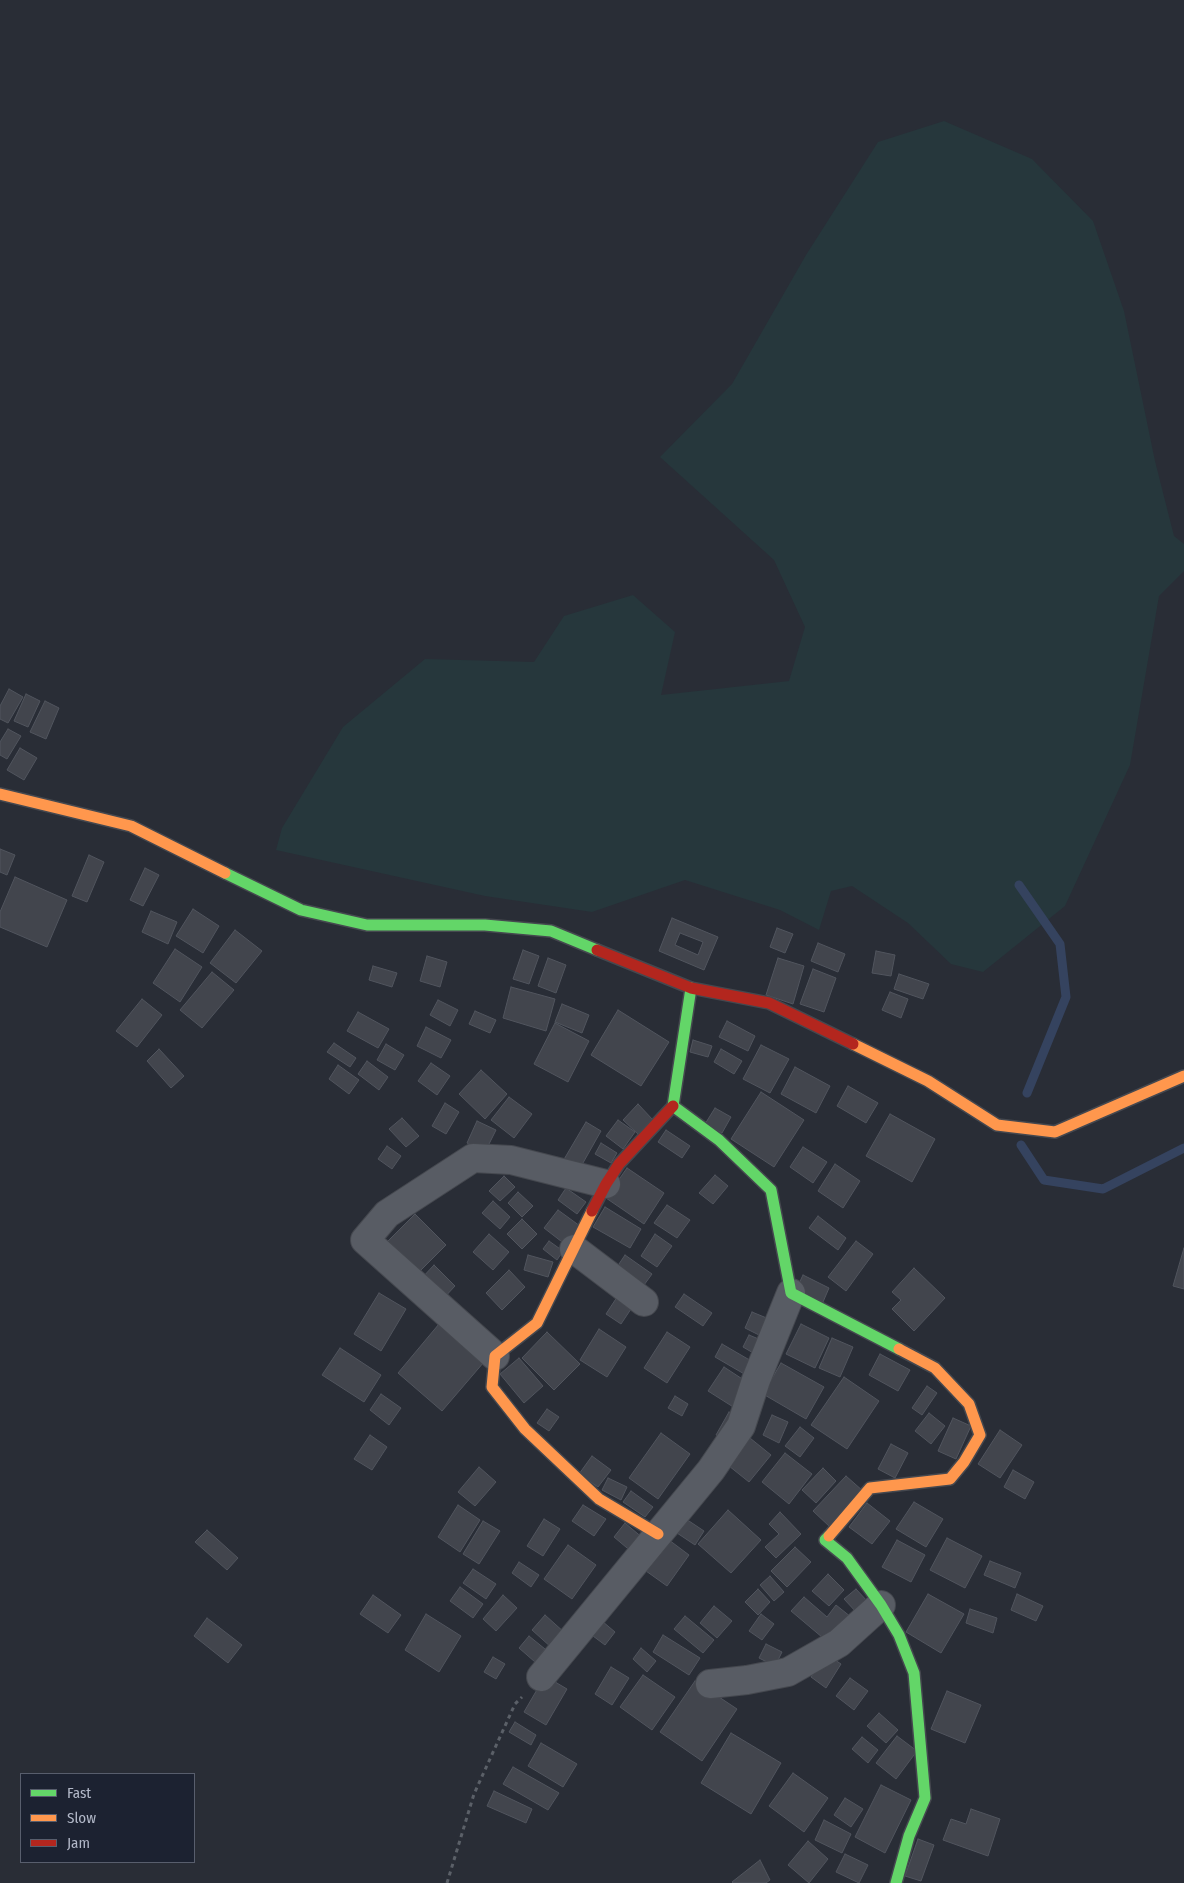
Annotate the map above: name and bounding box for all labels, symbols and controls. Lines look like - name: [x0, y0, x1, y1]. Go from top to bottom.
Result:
- legend: [20, 1773, 195, 1863]
- text: Fast: [67, 1784, 91, 1802]
- text: Slow: [67, 1809, 96, 1827]
- text: Jam: [67, 1834, 90, 1852]

